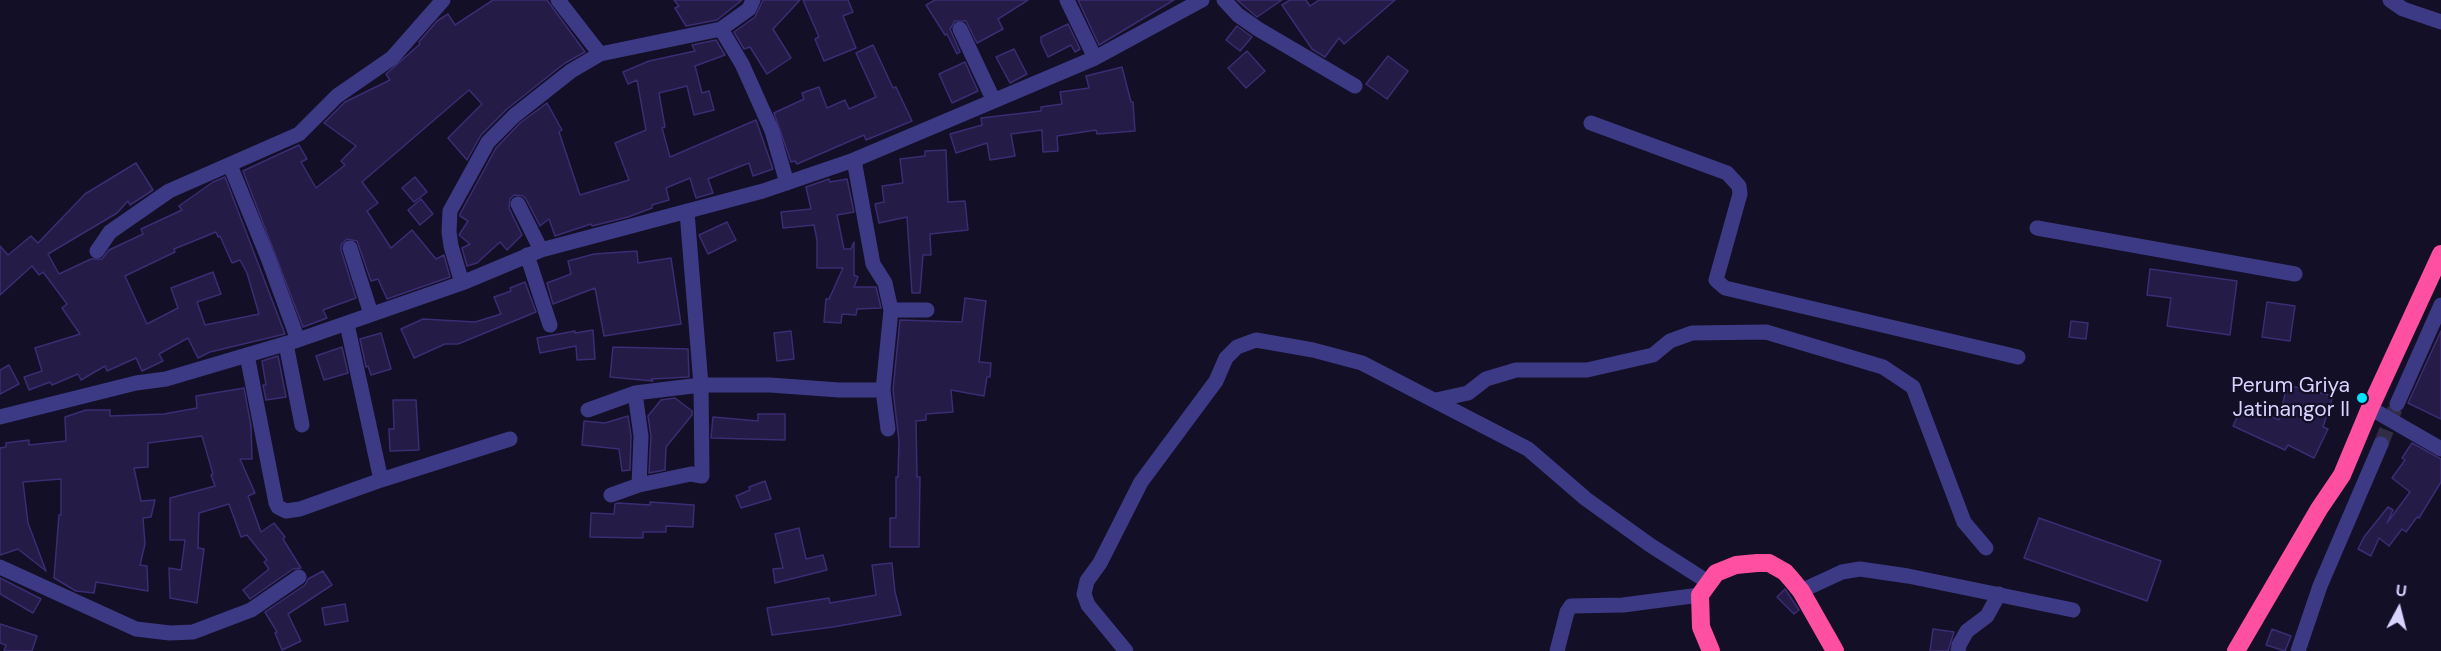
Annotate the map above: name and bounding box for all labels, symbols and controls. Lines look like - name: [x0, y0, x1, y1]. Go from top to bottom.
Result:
- place label: Perum Griya Jatinangor II: [2231, 373, 2350, 423]
- marker: Perum Griya Jatinangor II: [2355, 391, 2369, 405]
- north arrow: [2369, 579, 2429, 639]
- text: U: [2395, 580, 2408, 602]

